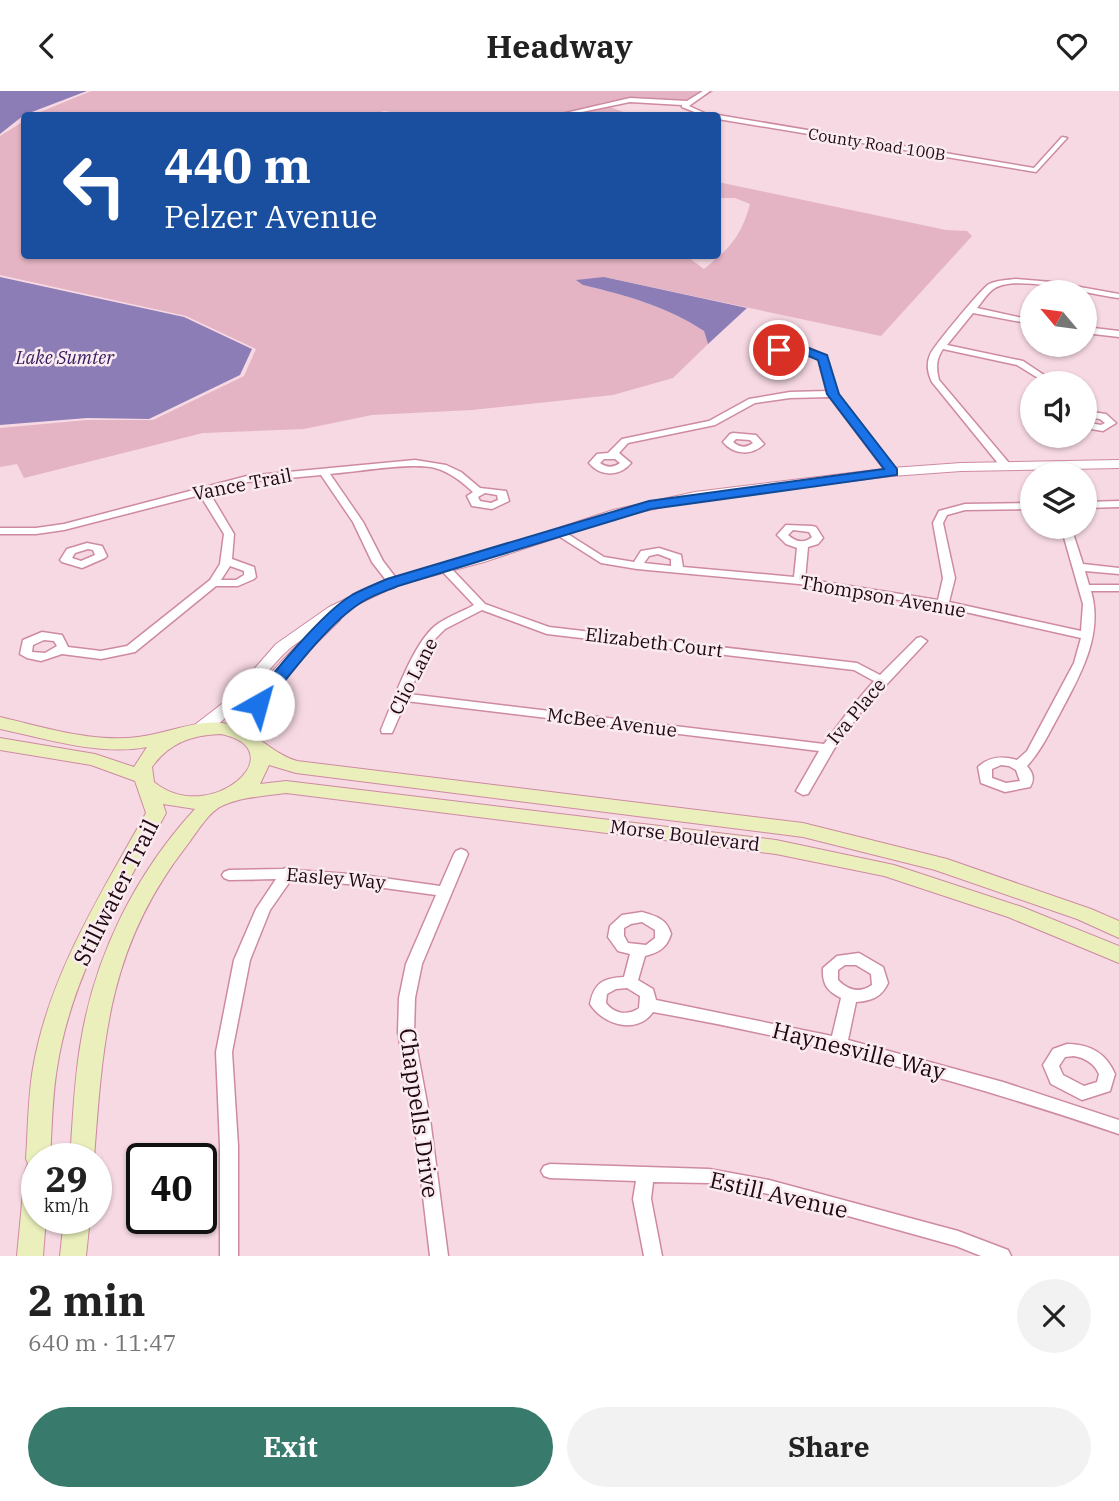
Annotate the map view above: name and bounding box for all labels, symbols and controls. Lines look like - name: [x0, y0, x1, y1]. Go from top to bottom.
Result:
- text: Headway: [486, 25, 633, 67]
- icon: back: [28, 27, 66, 65]
- icon: heart: [1053, 27, 1091, 65]
- street label: County Road 100B: [807, 123, 947, 165]
- text: 440 m: [164, 133, 311, 196]
- icon: left: [49, 140, 140, 231]
- text: Pelzer Avenue: [164, 195, 377, 237]
- north arrow: [1020, 280, 1097, 357]
- map controls: [1020, 280, 1097, 539]
- pin: [749, 320, 809, 380]
- icon: arrive: [760, 331, 798, 369]
- water label: Lake Sumter: [15, 346, 115, 369]
- button: sound: [1020, 371, 1097, 448]
- button: layers: [1020, 462, 1097, 539]
- street label: Vance Trail: [190, 463, 294, 505]
- street label: Thompson Avenue: [798, 570, 968, 622]
- street label: Elizabeth Court: [584, 622, 724, 662]
- street label: Clio Lane: [383, 634, 443, 718]
- position arrow: [221, 667, 295, 741]
- street label: Iva Place: [821, 673, 891, 749]
- street label: McBee Avenue: [546, 702, 678, 742]
- street label: Stillwater Trail: [65, 814, 165, 970]
- street label: Morse Boulevard: [609, 814, 761, 856]
- street label: Easley Way: [285, 862, 388, 894]
- street label: Haynesville Way: [769, 1014, 949, 1086]
- street label: Chappells Drive: [393, 1026, 447, 1200]
- speed limit sign: 40: [126, 1143, 217, 1234]
- text: 29: [45, 1156, 88, 1202]
- street label: Estill Avenue: [707, 1164, 851, 1224]
- text: km/h: [44, 1194, 89, 1217]
- text: 2 min: [28, 1273, 146, 1328]
- button: close: [1017, 1279, 1091, 1353]
- text: 640 m · 11:47: [28, 1327, 177, 1357]
- button: Exit: [28, 1407, 553, 1487]
- button: Share: [567, 1407, 1091, 1487]

